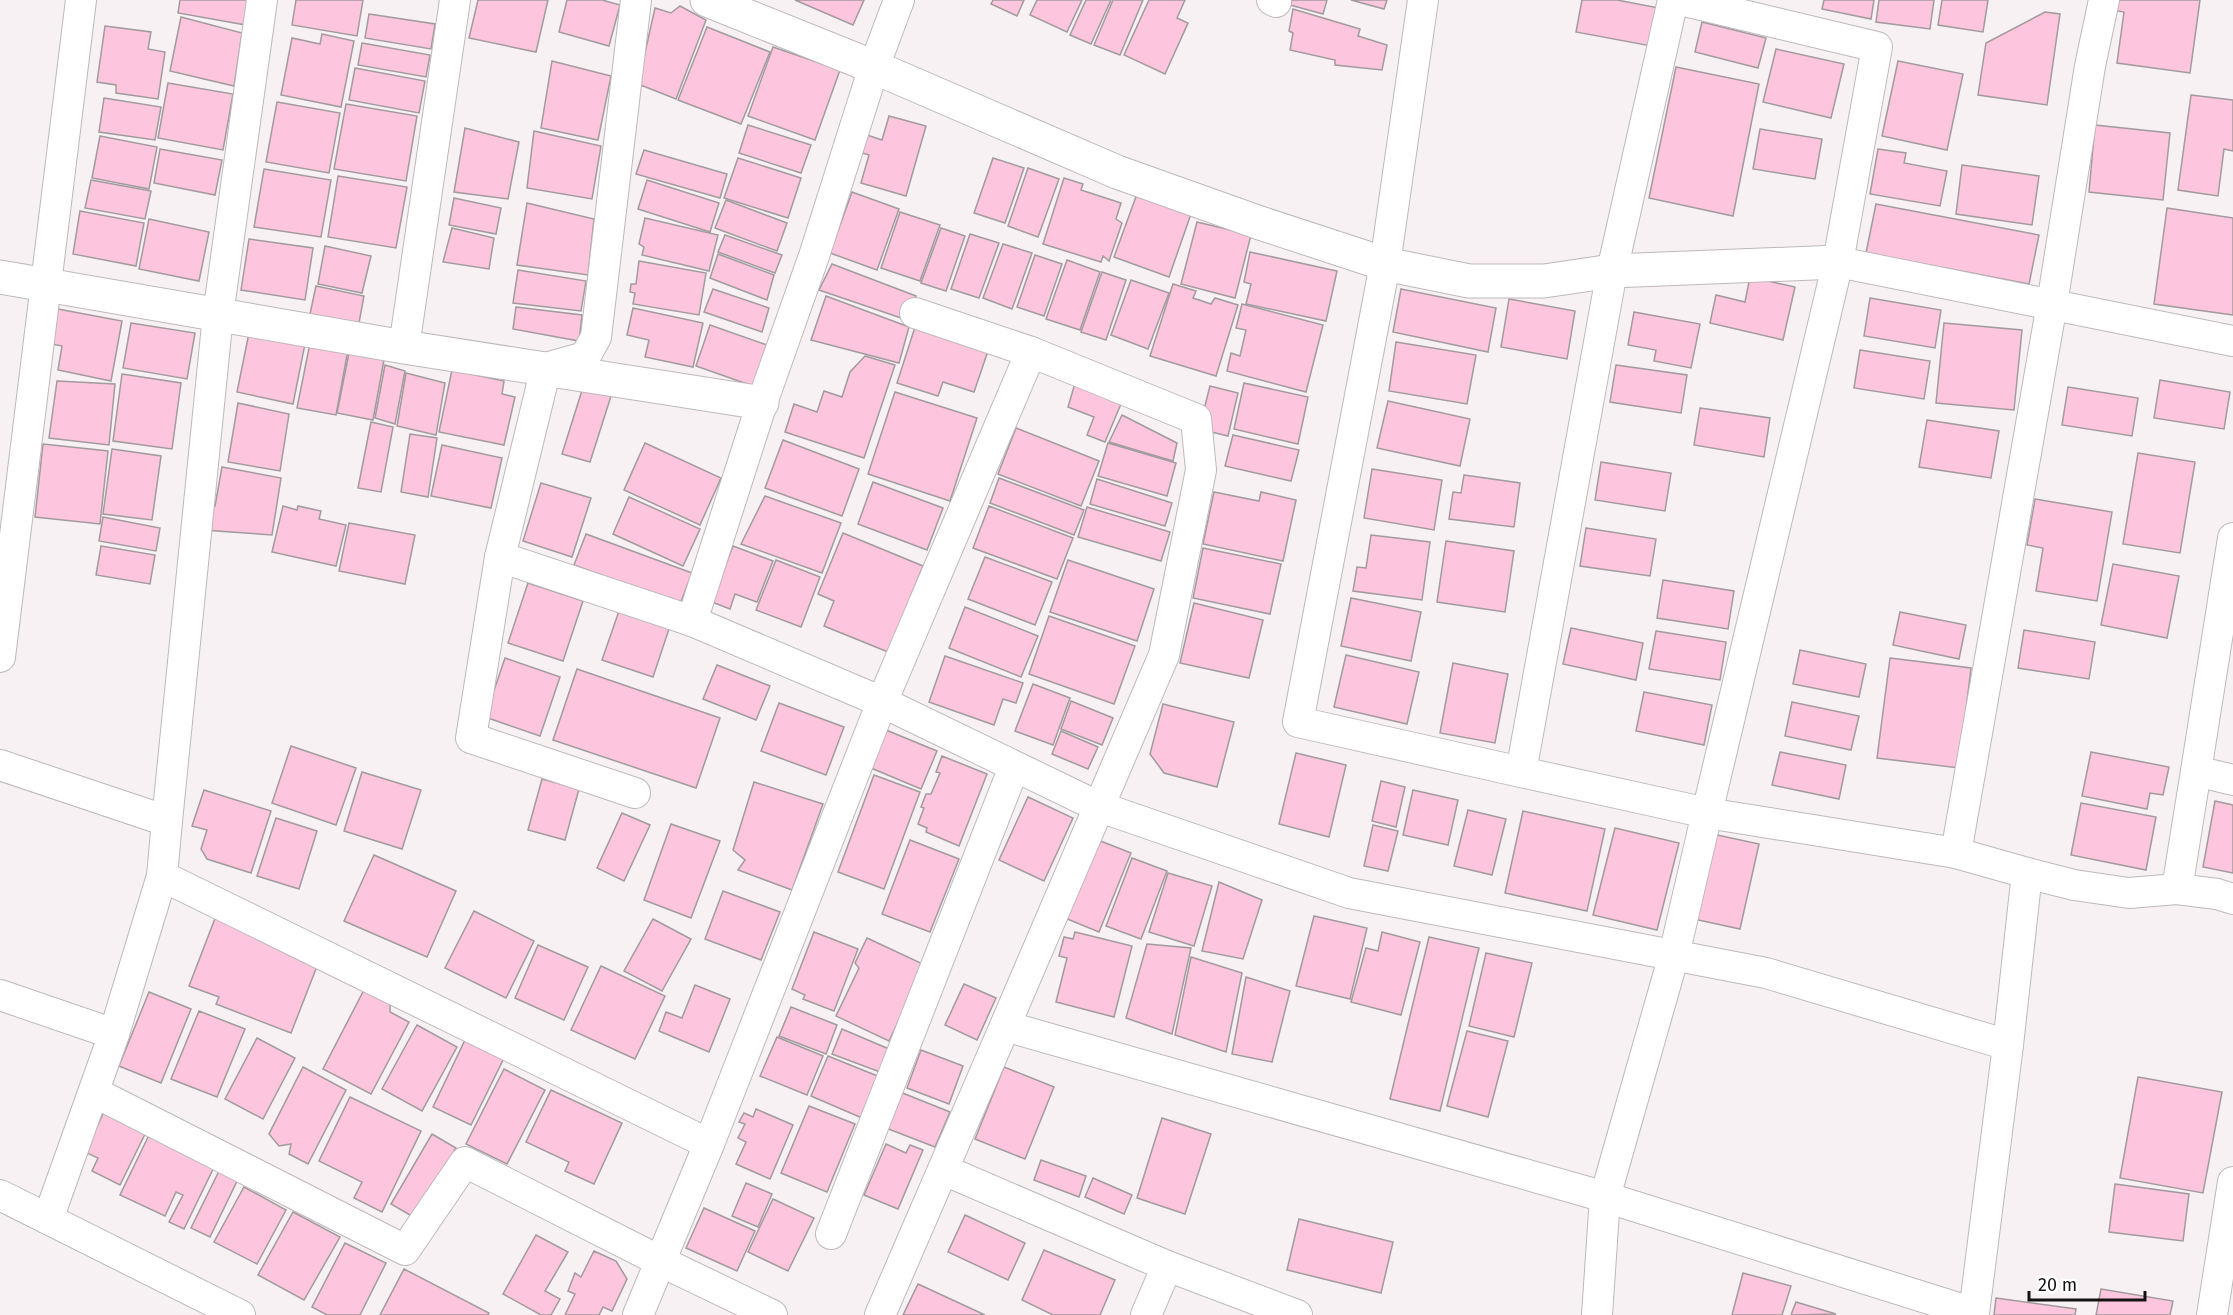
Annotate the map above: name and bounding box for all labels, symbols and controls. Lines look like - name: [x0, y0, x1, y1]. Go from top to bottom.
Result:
- scale bar: [2029, 1264, 2144, 1302]
- text: 20 m: [2038, 1274, 2077, 1296]

